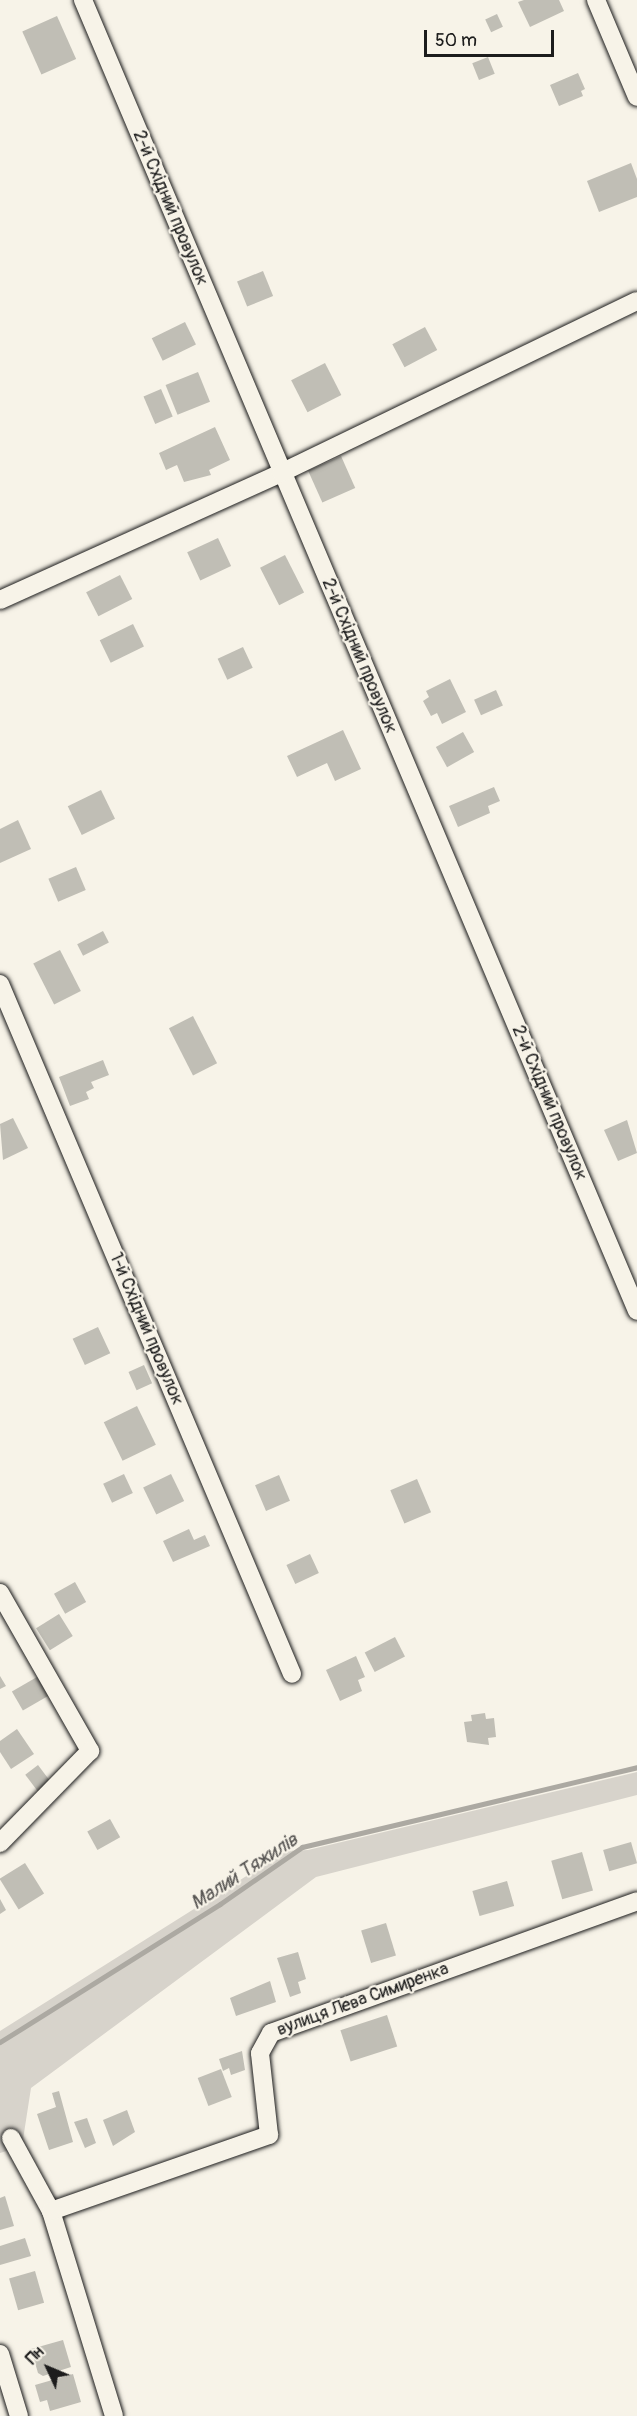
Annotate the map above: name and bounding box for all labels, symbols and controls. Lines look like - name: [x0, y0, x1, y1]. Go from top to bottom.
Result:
- scale bar: [427, 18, 558, 56]
- text: 50 m: [435, 29, 477, 52]
- street label: 2-й Східний провулок: [128, 127, 212, 289]
- street label: 2-й Східний провулок: [317, 575, 401, 737]
- street label: 2-й Східний провулок: [507, 1022, 591, 1184]
- street label: 1-й Східний провулок: [104, 1250, 188, 1408]
- water label: Малий Тяжилів: [186, 1827, 302, 1915]
- street label: вулиця Лева Симиренка: [274, 1959, 452, 2041]
- north arrow: [18, 2338, 78, 2398]
- text: Пн: [22, 2342, 48, 2369]

